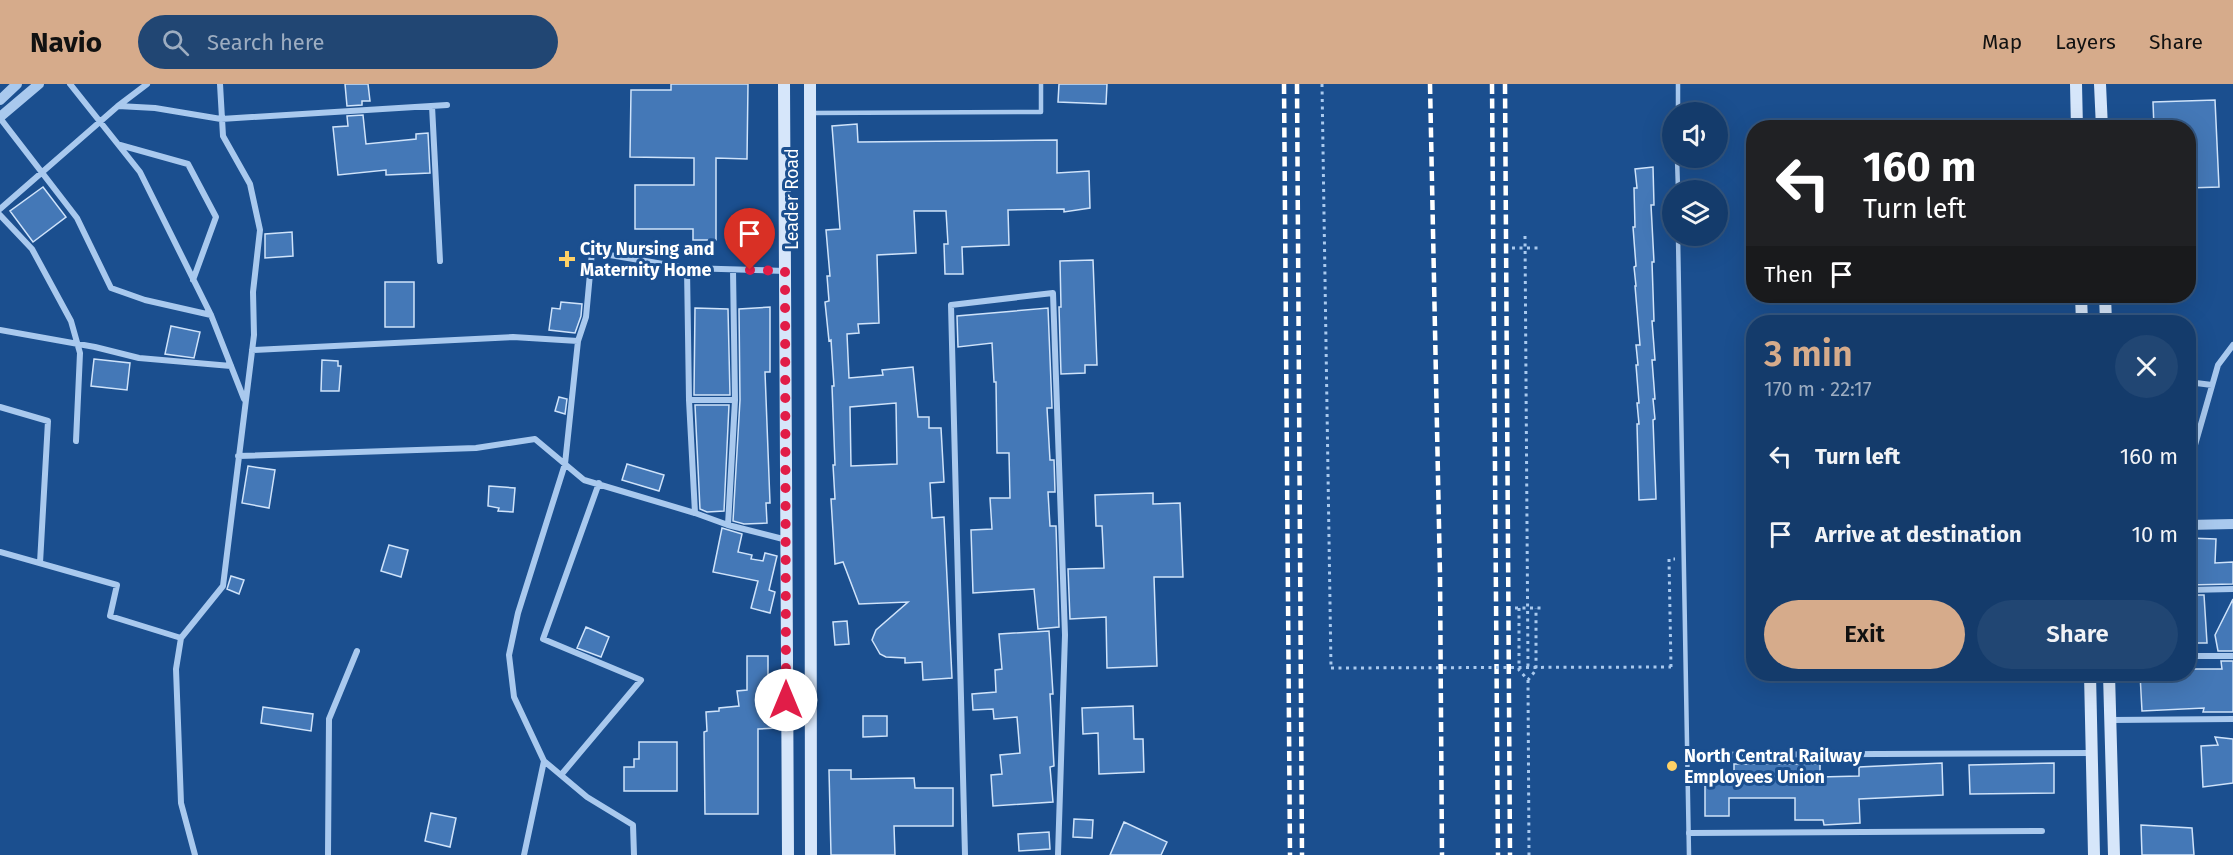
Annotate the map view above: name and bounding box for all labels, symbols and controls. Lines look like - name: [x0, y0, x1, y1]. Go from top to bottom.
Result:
- search box: [138, 15, 558, 69]
- text: Navio: [30, 26, 102, 59]
- icon: search: [159, 26, 192, 59]
- text: Search here: [207, 29, 325, 56]
- text: Map: [1982, 29, 2022, 55]
- text: Layers: [2055, 29, 2116, 55]
- text: Share: [2149, 29, 2203, 55]
- map controls: [1662, 102, 1728, 246]
- button: sound: [1662, 102, 1728, 168]
- text: 160 m: [1863, 142, 1976, 192]
- icon: left: [1764, 144, 1842, 222]
- street label: Leader Road: [781, 148, 803, 250]
- button: layers: [1662, 180, 1728, 246]
- text: Turn left: [1863, 193, 1966, 225]
- pin: [724, 208, 775, 270]
- icon: arrive: [733, 217, 766, 250]
- place label: City Nursing and Maternity Home: [580, 238, 715, 281]
- marker: City Nursing and Maternity Home: [558, 250, 576, 268]
- icon: arrive: [1825, 258, 1858, 291]
- text: Then: [1764, 261, 1813, 288]
- text: 3 min: [1764, 332, 1853, 376]
- button: close: [2115, 335, 2178, 398]
- text: 170 m · 22:17: [1764, 377, 1872, 401]
- icon: left: [1764, 440, 1797, 473]
- text: Turn left: [1815, 443, 1900, 470]
- text: 160 m: [2120, 443, 2178, 470]
- icon: arrive: [1764, 518, 1797, 551]
- text: Arrive at destination: [1815, 521, 2022, 548]
- text: 10 m: [2132, 521, 2178, 548]
- button: Exit: [1764, 600, 1965, 669]
- button: Share: [1977, 600, 2178, 669]
- position arrow: [754, 668, 818, 732]
- place label: North Central Railway Employees Union: [1684, 745, 1862, 788]
- marker: North Central Railway Employees Union: [1665, 759, 1679, 773]

